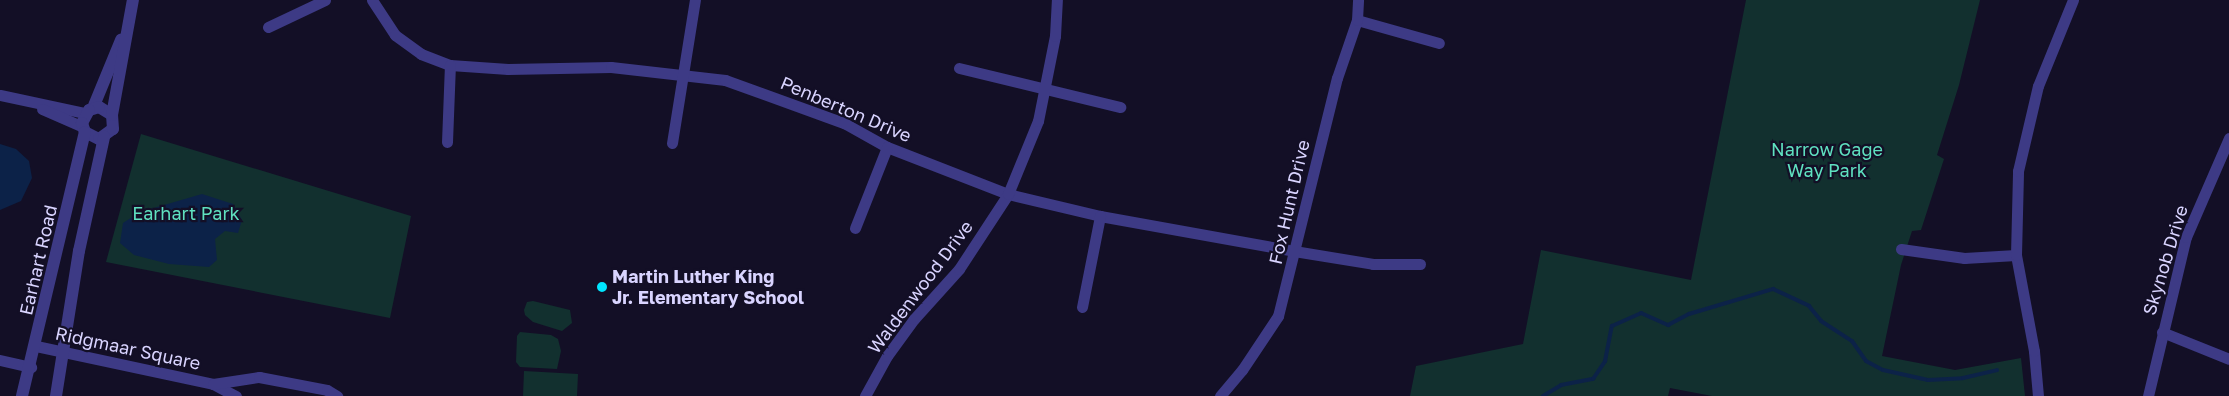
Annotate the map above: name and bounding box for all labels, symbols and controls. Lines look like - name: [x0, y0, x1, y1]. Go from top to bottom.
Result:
- street label: Penberton Drive: [777, 72, 915, 146]
- street label: Fox Hunt Drive: [1264, 138, 1314, 266]
- park label: Narrow Gage Way Park: [1771, 139, 1883, 182]
- park label: Earhart Park: [132, 202, 240, 224]
- street label: Skynob Drive: [2138, 202, 2192, 318]
- street label: Earhart Road: [15, 203, 61, 317]
- street label: Waldenwood Drive: [863, 216, 977, 358]
- place label: Martin Luther King Jr. Elementary School: [612, 266, 804, 308]
- marker: Martin Luther King Jr. Elementary School: [596, 281, 608, 293]
- street label: Ridgmaar Square: [53, 322, 203, 374]

